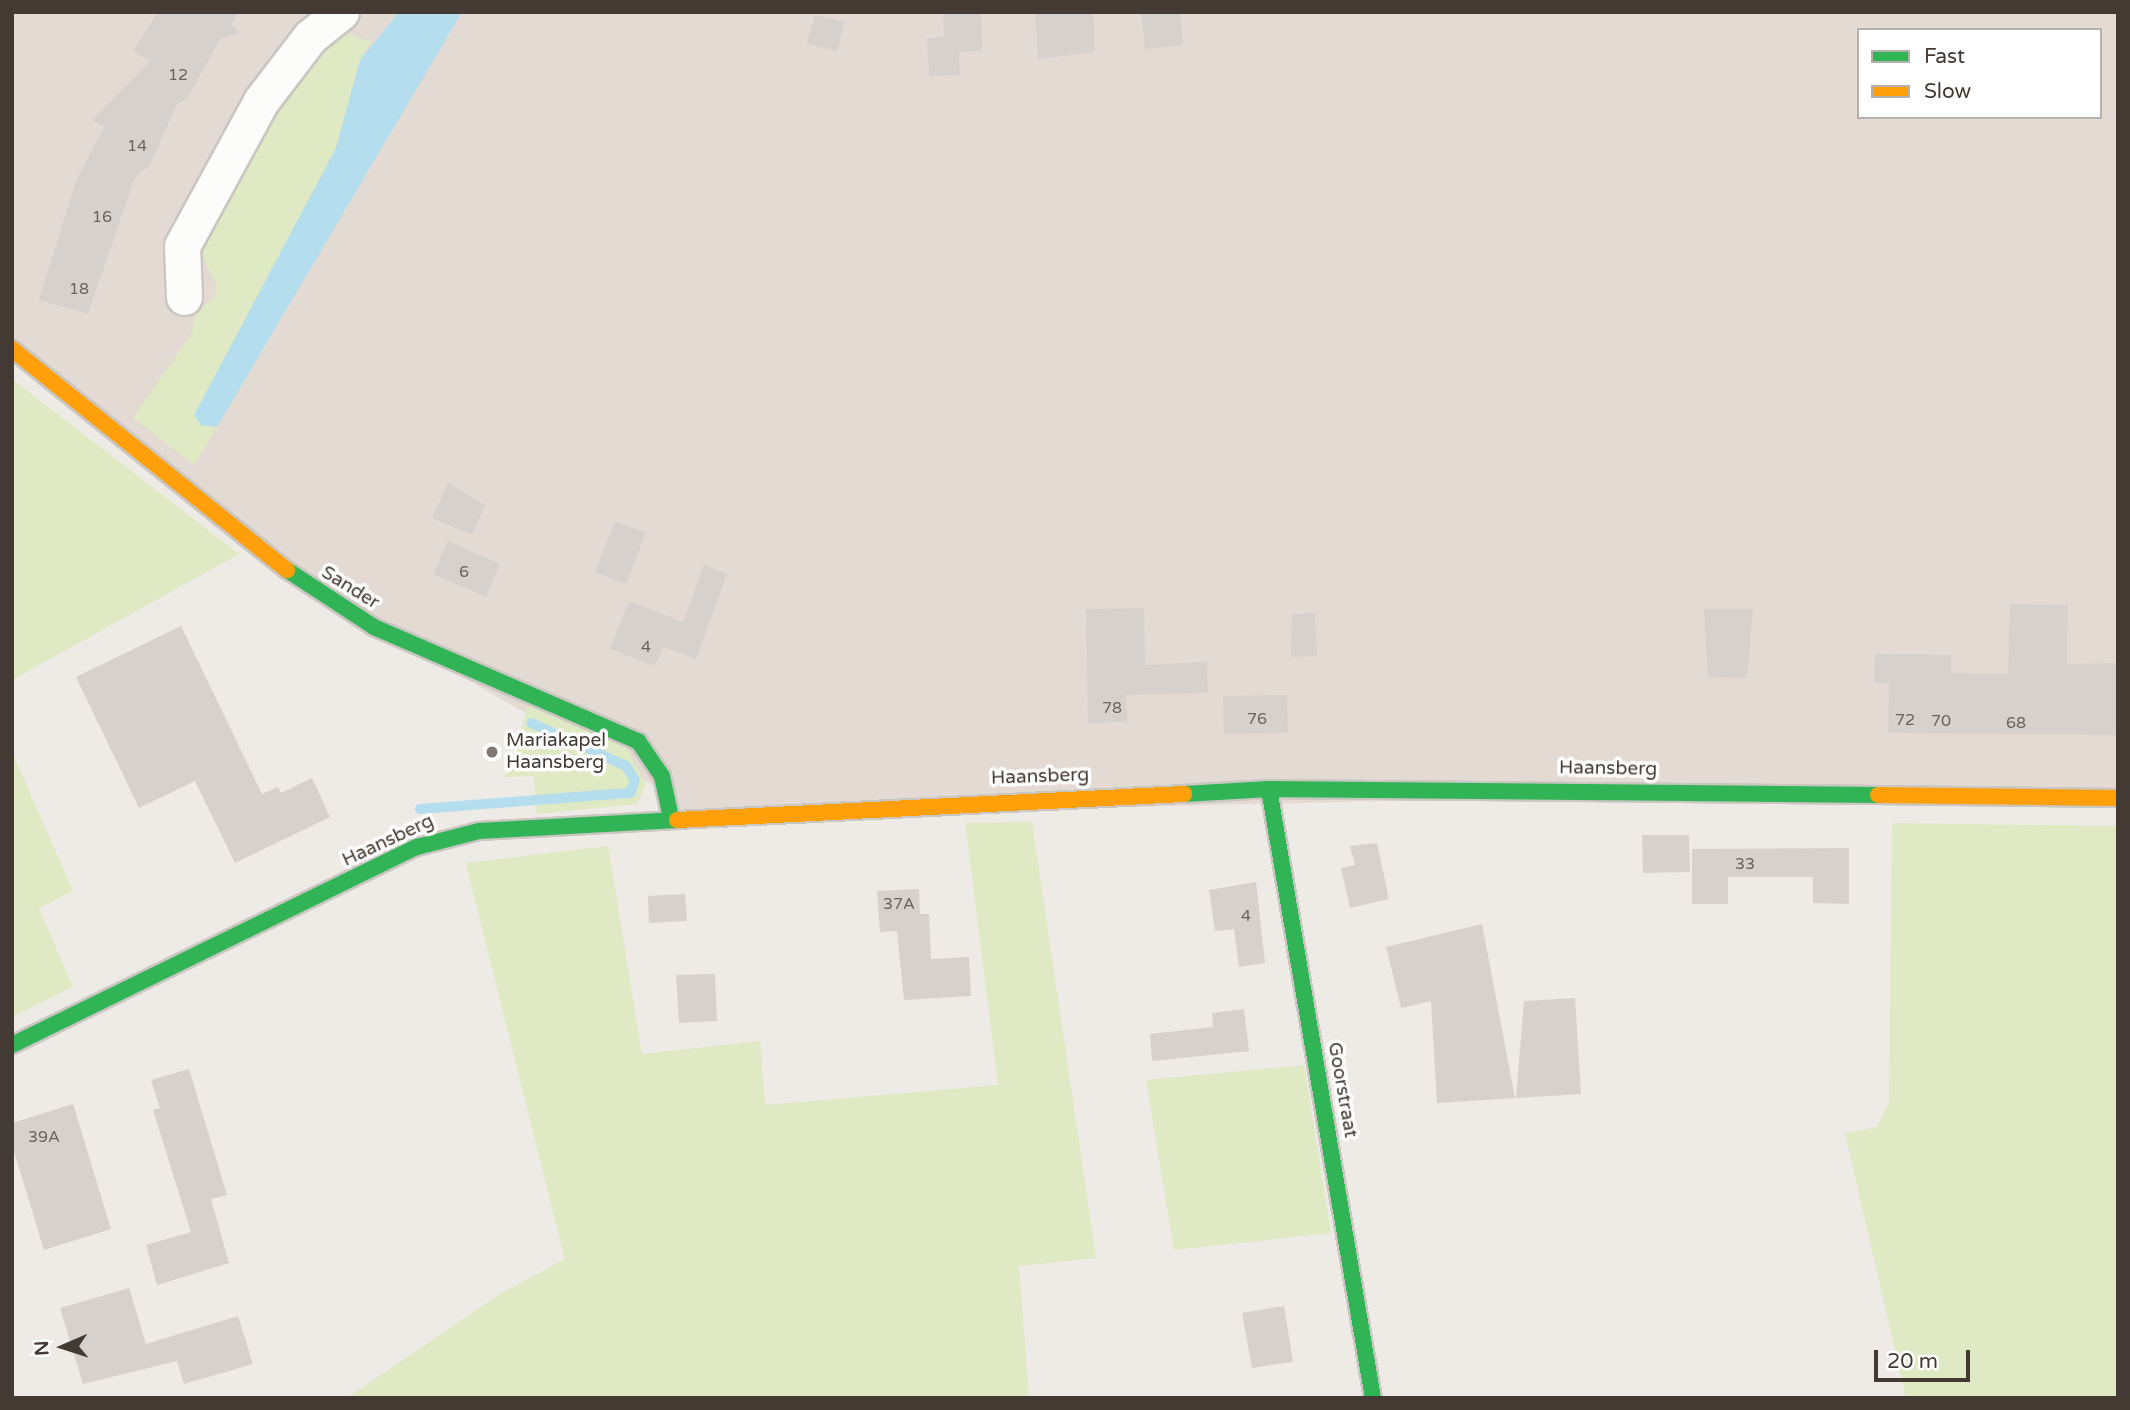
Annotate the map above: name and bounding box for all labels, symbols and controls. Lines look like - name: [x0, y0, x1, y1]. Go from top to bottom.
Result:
- legend: [1857, 28, 2102, 119]
- text: Fast: [1924, 44, 1965, 69]
- house number: 12: [168, 65, 188, 85]
- text: Slow: [1924, 79, 1971, 104]
- house number: 14: [127, 136, 147, 156]
- house number: 16: [92, 207, 112, 227]
- house number: 18: [69, 279, 89, 299]
- street label: Sander: [317, 561, 383, 615]
- house number: 6: [459, 562, 469, 582]
- house number: 4: [641, 637, 651, 657]
- house number: 78: [1102, 698, 1122, 718]
- house number: 76: [1247, 709, 1267, 729]
- house number: 72: [1895, 710, 1915, 730]
- house number: 70: [1931, 711, 1951, 731]
- house number: 68: [2006, 713, 2026, 733]
- place label: Mariakapel Haansberg: [506, 730, 606, 774]
- marker: Mariakapel Haansberg: [484, 744, 500, 760]
- street label: Haansberg: [1559, 757, 1657, 781]
- street label: Haansberg: [991, 764, 1089, 790]
- street label: Haansberg: [339, 810, 437, 872]
- house number: 33: [1735, 854, 1755, 874]
- house number: 37A: [883, 894, 915, 914]
- house number: 4: [1241, 906, 1251, 926]
- street label: Goorstraat: [1322, 1040, 1362, 1140]
- house number: 39A: [28, 1127, 60, 1147]
- north arrow: [28, 1312, 98, 1382]
- scale bar: [1878, 1336, 1974, 1380]
- text: N: [31, 1340, 53, 1356]
- text: 20 m: [1887, 1349, 1938, 1374]

